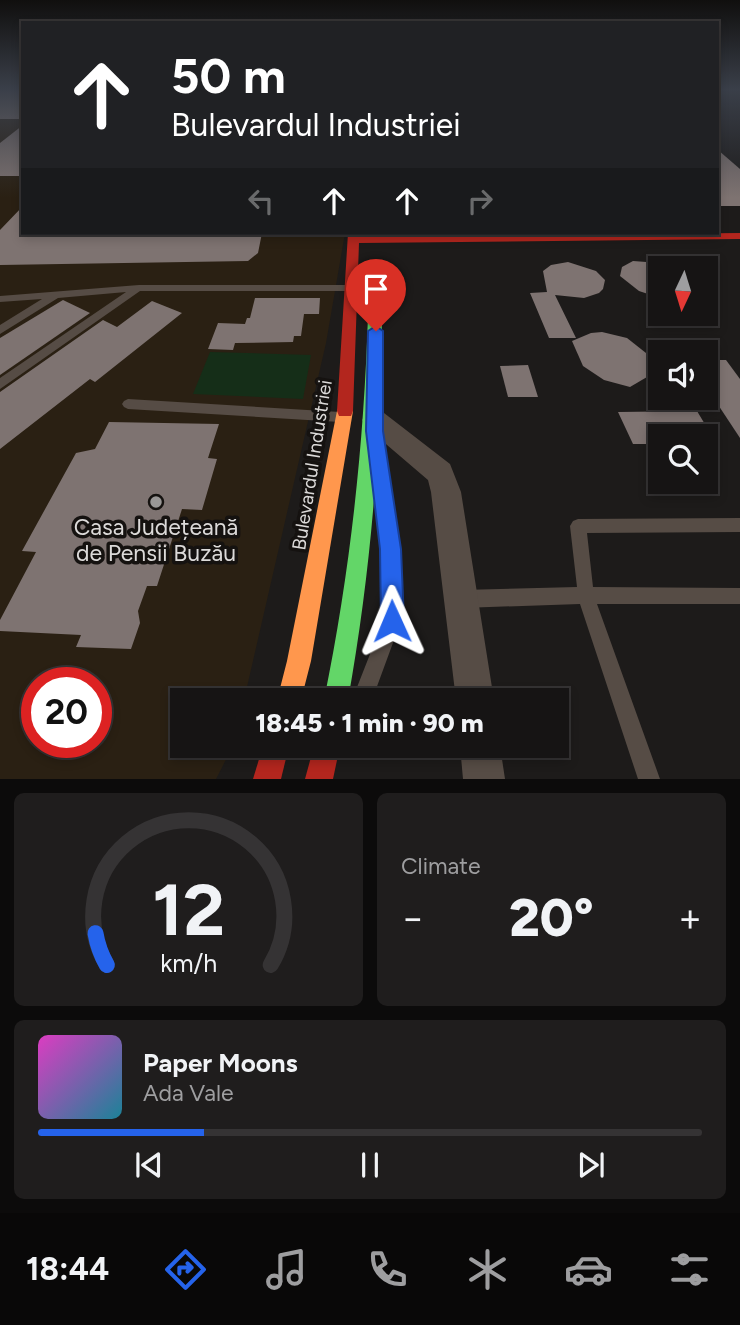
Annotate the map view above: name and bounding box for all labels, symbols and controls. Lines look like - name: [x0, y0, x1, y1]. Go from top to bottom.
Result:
- text: 50 m: [171, 46, 286, 105]
- icon: ahead: [56, 49, 147, 140]
- text: Bulevardul Industriei: [171, 106, 461, 144]
- icon: left: [242, 182, 280, 220]
- icon: ahead: [315, 182, 353, 220]
- icon: ahead: [388, 182, 426, 220]
- icon: right: [461, 182, 499, 220]
- north arrow: [648, 256, 718, 326]
- map controls: [648, 256, 718, 494]
- pin: [346, 259, 406, 331]
- icon: arrive: [357, 270, 395, 308]
- button: sound: [648, 340, 718, 410]
- street label: Bulevardul Industriei: [287, 378, 337, 552]
- button: search: [648, 424, 718, 494]
- marker: Casa Județeană de Pensii Buzău: [148, 494, 164, 510]
- place label: Casa Județeană de Pensii Buzău: [74, 513, 238, 567]
- position arrow: [355, 584, 429, 658]
- speed limit sign: 20: [21, 667, 112, 758]
- text: 18:45 · 1 min · 90 m: [255, 707, 484, 739]
- text: Climate: [401, 852, 480, 880]
- text: 12: [152, 867, 225, 954]
- text: 20°: [509, 887, 594, 949]
- text: −: [401, 895, 425, 941]
- text: +: [678, 895, 702, 941]
- text: km/h: [160, 948, 217, 978]
- text: Paper Moons: [143, 1047, 298, 1079]
- text: Ada Vale: [143, 1079, 234, 1107]
- icon: previous: [130, 1146, 168, 1184]
- icon: pause: [351, 1146, 389, 1184]
- icon: next: [572, 1146, 610, 1184]
- icon: directions: [161, 1245, 210, 1294]
- icon: music: [262, 1245, 311, 1294]
- icon: phone: [363, 1245, 412, 1294]
- icon: climate: [463, 1245, 512, 1294]
- icon: car: [564, 1245, 613, 1294]
- icon: filters: [665, 1245, 714, 1294]
- text: 18:44: [26, 1250, 109, 1288]

